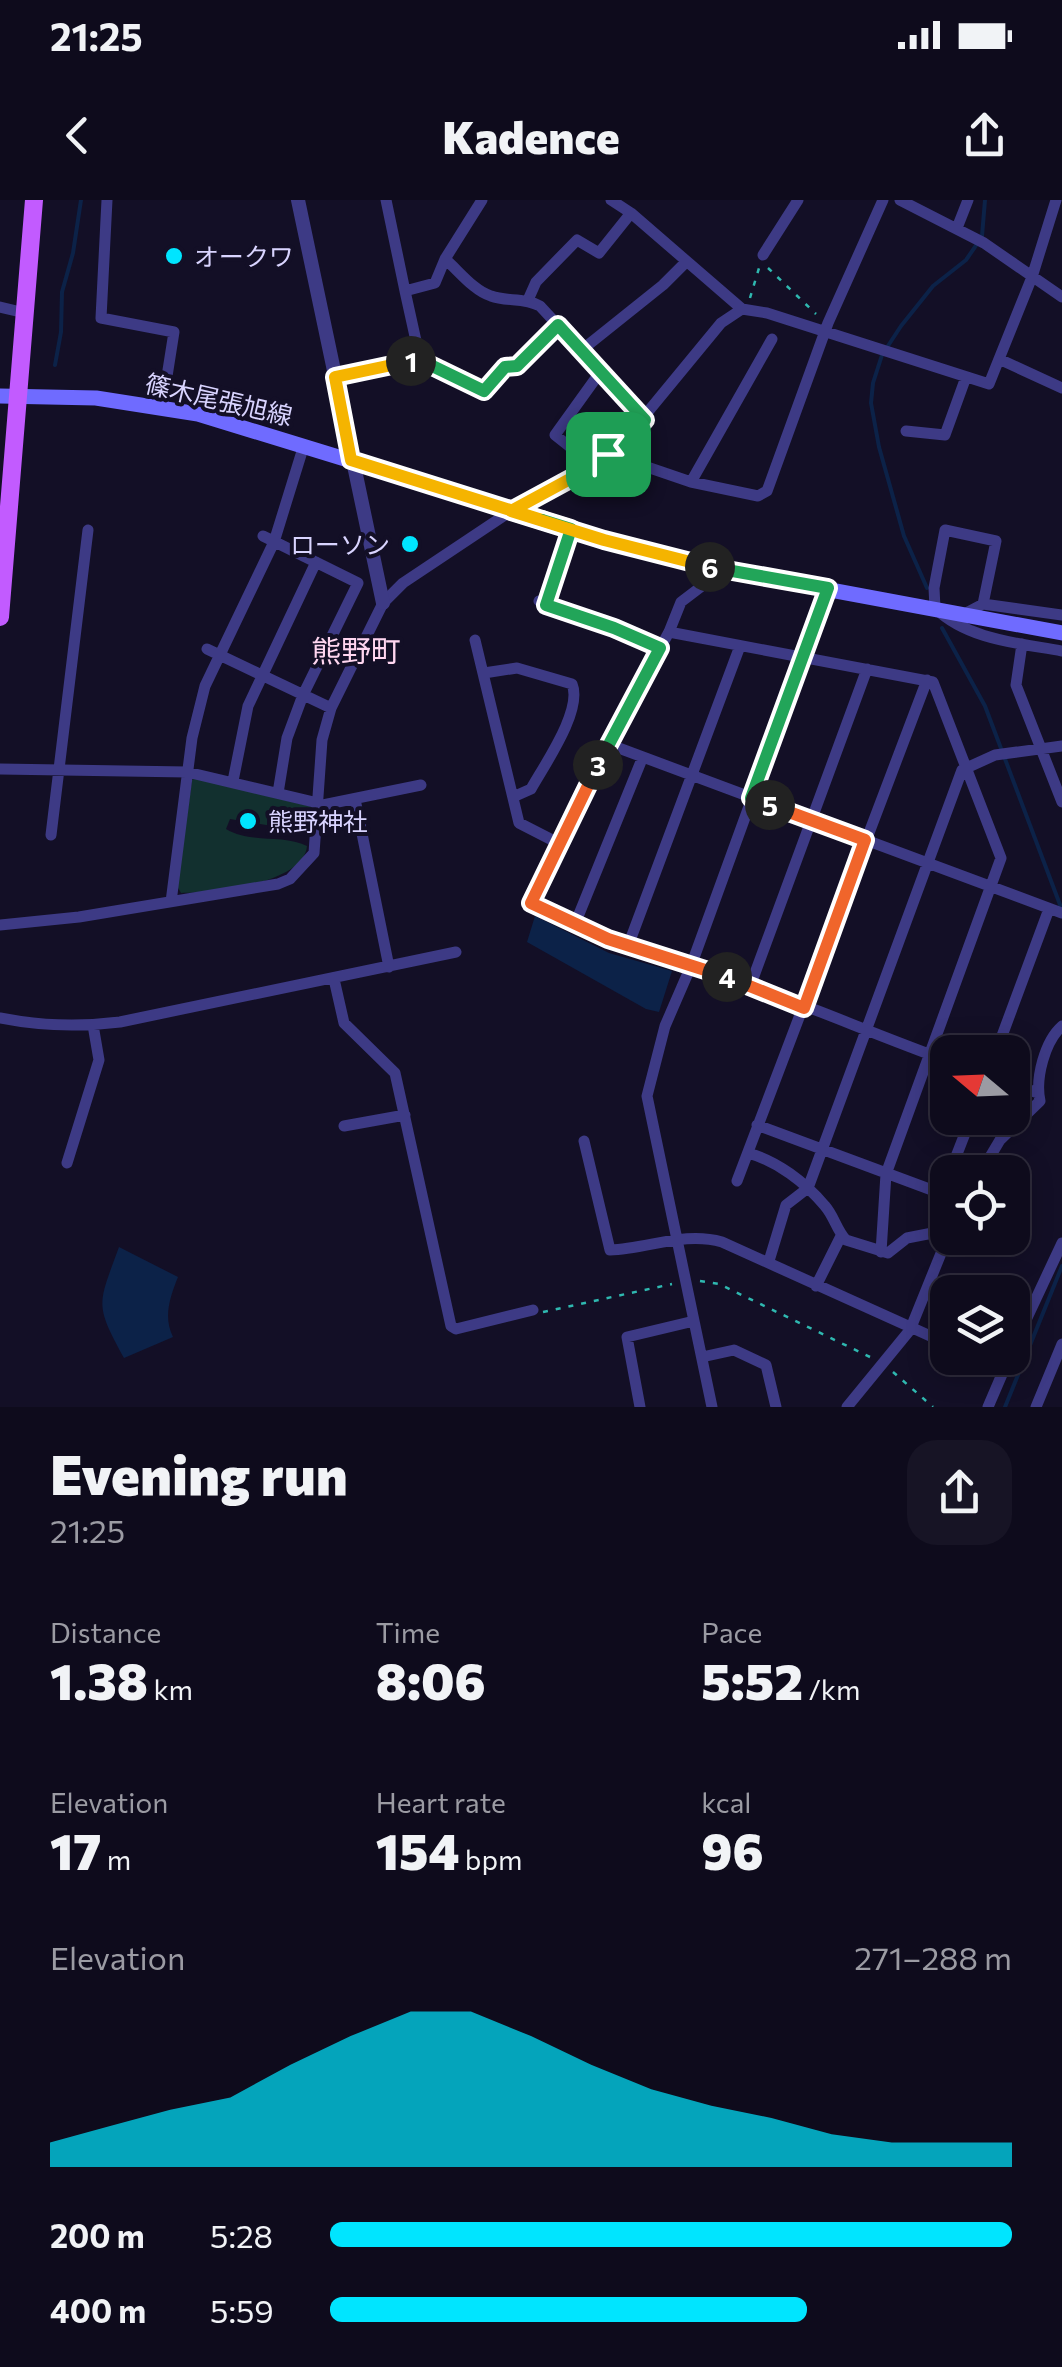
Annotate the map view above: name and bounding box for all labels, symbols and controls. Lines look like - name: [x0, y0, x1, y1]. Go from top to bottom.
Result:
- text: 21:25: [50, 12, 143, 59]
- icon: back: [50, 108, 105, 163]
- text: Kadence: [442, 108, 620, 163]
- icon: share: [957, 108, 1012, 163]
- place label: オークワ: [194, 241, 294, 271]
- marker: オークワ: [163, 245, 185, 267]
- pin: 1: [386, 336, 436, 386]
- text: 1: [405, 344, 417, 378]
- street label: 篠木尾張旭線: [143, 368, 295, 430]
- pin: [566, 412, 651, 497]
- icon: arrive: [581, 427, 636, 482]
- place label: ローソン: [290, 529, 390, 559]
- marker: ローソン: [399, 533, 421, 555]
- pin: 6: [685, 542, 735, 592]
- text: 6: [701, 550, 719, 584]
- district label: 熊野町: [311, 631, 401, 668]
- pin: 3: [573, 740, 623, 790]
- text: 3: [590, 748, 606, 782]
- pin: 5: [745, 780, 795, 830]
- text: 5: [762, 788, 778, 822]
- place label: 熊野神社: [268, 806, 368, 836]
- marker: 熊野神社: [237, 810, 259, 832]
- pin: 4: [702, 952, 752, 1002]
- text: 4: [718, 960, 736, 994]
- north arrow: [930, 1035, 1030, 1135]
- map controls: [930, 1035, 1030, 1375]
- button: locate: [930, 1155, 1030, 1255]
- button: layers: [930, 1275, 1030, 1375]
- text: Evening run: [50, 1439, 348, 1506]
- button: share: [907, 1440, 1012, 1545]
- text: 21:25: [50, 1510, 125, 1550]
- text: Distance: [50, 1615, 161, 1649]
- text: Time: [376, 1615, 440, 1649]
- text: Pace: [701, 1615, 762, 1649]
- text: 1.38: [50, 1649, 148, 1710]
- text: 8:06: [376, 1649, 486, 1710]
- text: 5:52: [701, 1649, 803, 1710]
- text: km: [148, 1672, 193, 1706]
- text: /km: [803, 1672, 860, 1706]
- text: Elevation: [50, 1785, 168, 1819]
- text: Heart rate: [376, 1785, 506, 1819]
- text: kcal: [701, 1785, 751, 1819]
- text: 17: [50, 1819, 101, 1880]
- text: 154: [376, 1819, 459, 1880]
- text: 96: [701, 1819, 764, 1880]
- text: m: [101, 1842, 131, 1876]
- text: bpm: [459, 1842, 522, 1876]
- text: Elevation: [50, 1937, 185, 1977]
- text: 271–288 m: [854, 1937, 1012, 1977]
- text: 200 m: [50, 2215, 145, 2255]
- text: 5:28: [210, 2215, 273, 2255]
- text: 400 m: [50, 2290, 146, 2330]
- text: 5:59: [210, 2290, 274, 2330]

